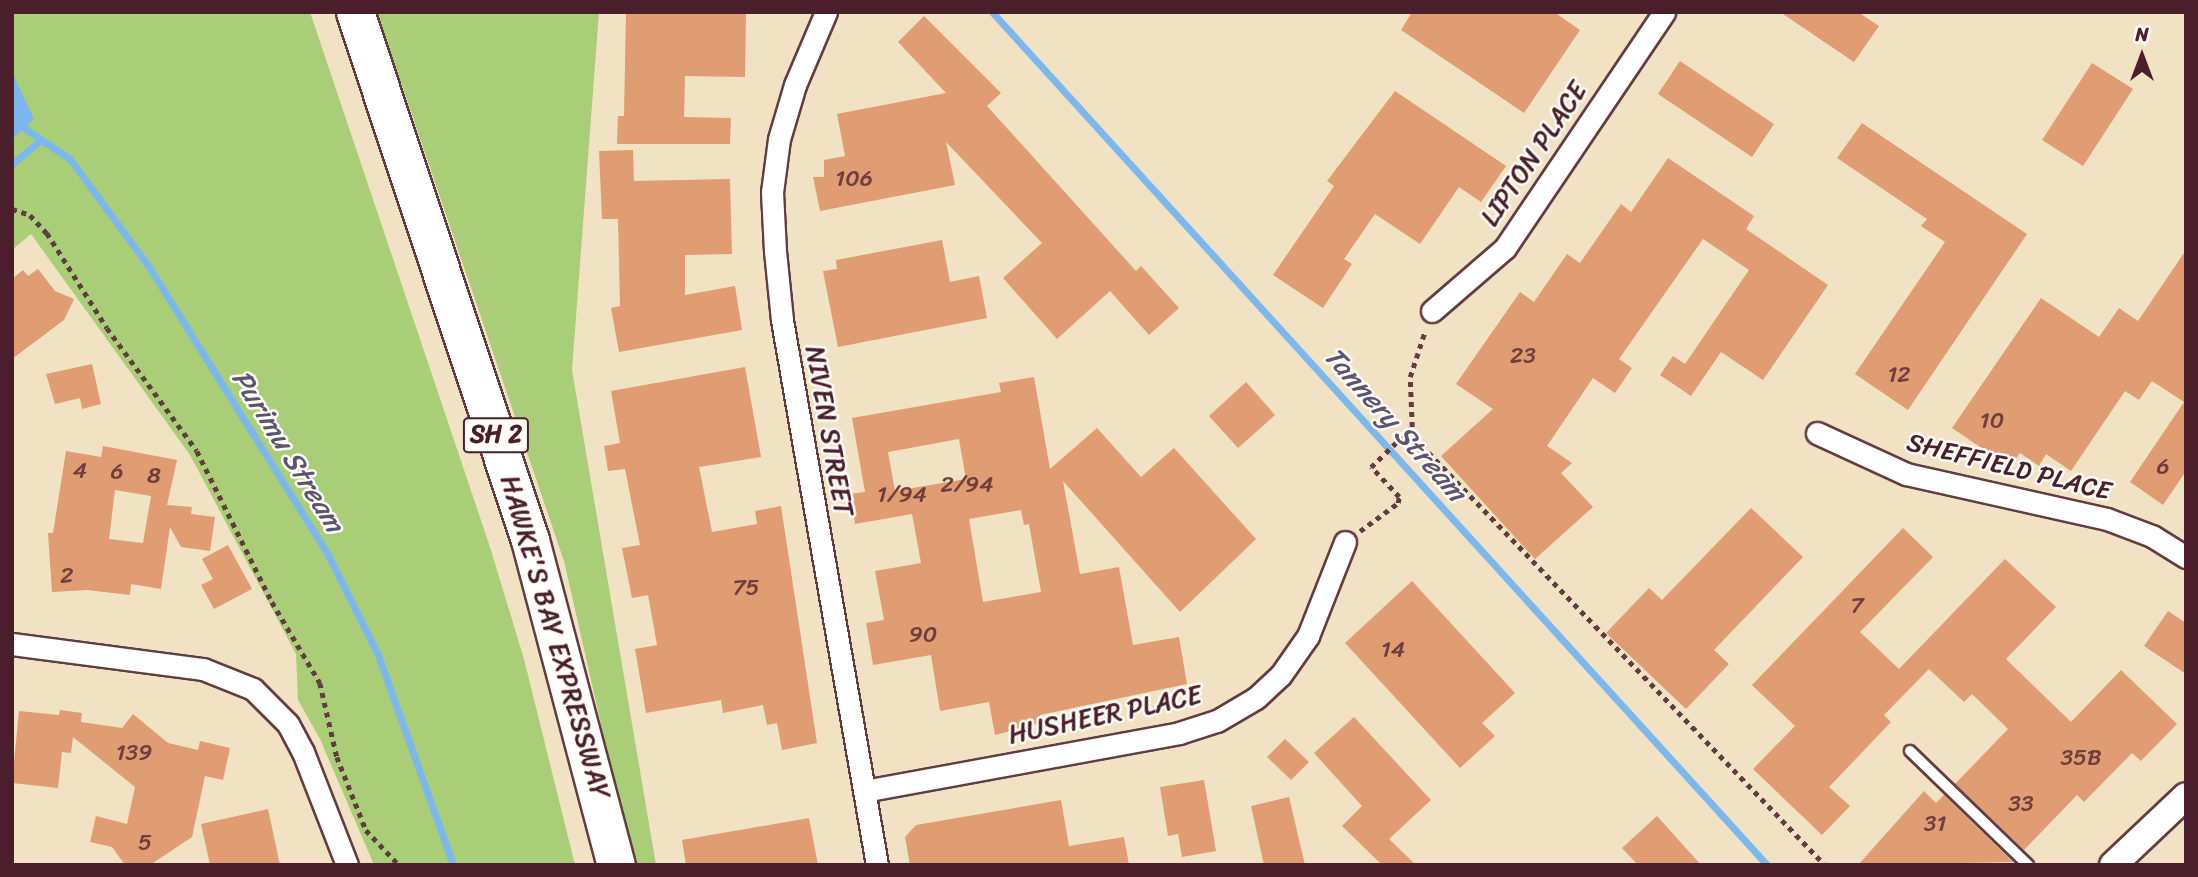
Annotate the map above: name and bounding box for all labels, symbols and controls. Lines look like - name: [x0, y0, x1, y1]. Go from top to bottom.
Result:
- text: N: [2135, 18, 2149, 51]
- north arrow: [2107, 21, 2177, 91]
- street label: LIPTON PLACE: [1474, 76, 1594, 232]
- house number: 106: [835, 165, 873, 193]
- water label: Tannery Stream: [1317, 340, 1473, 508]
- house number: 23: [1510, 342, 1536, 370]
- street label: NIVEN STREET: [799, 344, 859, 518]
- house number: 12: [1887, 361, 1911, 389]
- water label: Purimu Stream: [224, 363, 352, 539]
- house number: 10: [1980, 407, 2004, 435]
- road number: SH 2: [463, 414, 529, 456]
- street label: SHEFFIELD PLACE: [1904, 427, 2114, 507]
- house number: 6: [2156, 453, 2170, 481]
- house number: 4: [73, 457, 87, 485]
- house number: 6: [110, 458, 124, 486]
- house number: 8: [147, 462, 161, 490]
- house number: 2/94: [940, 471, 994, 499]
- street label: HAWKE'S BAY EXPRESSWAY: [494, 472, 616, 802]
- house number: 1/94: [877, 481, 927, 509]
- house number: 2: [60, 562, 74, 590]
- house number: 75: [732, 574, 760, 602]
- house number: 7: [1850, 592, 1864, 620]
- house number: 90: [909, 621, 937, 649]
- house number: 14: [1381, 636, 1405, 664]
- street label: HUSHEER PLACE: [1006, 679, 1204, 751]
- house number: 139: [116, 739, 152, 767]
- house number: 35B: [2060, 744, 2102, 772]
- house number: 33: [2008, 790, 2034, 818]
- house number: 31: [1924, 810, 1946, 838]
- house number: 5: [138, 829, 152, 857]

